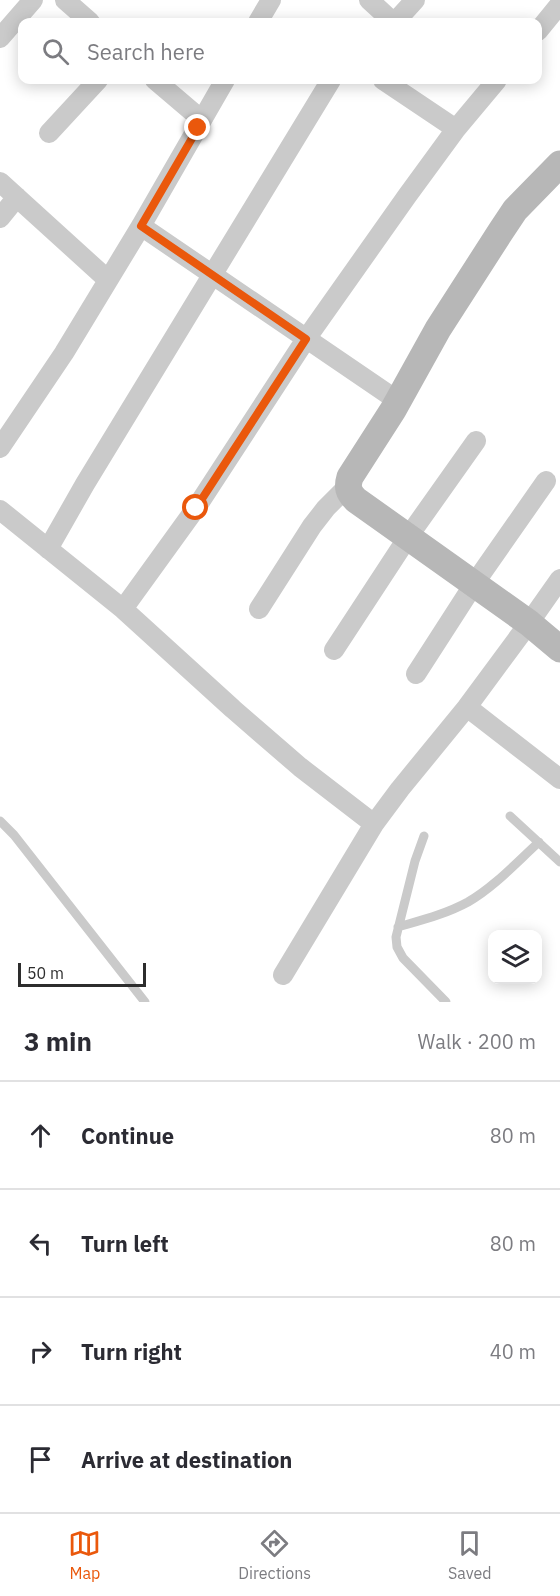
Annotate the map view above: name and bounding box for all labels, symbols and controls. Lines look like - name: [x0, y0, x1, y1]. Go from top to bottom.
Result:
- search box: [18, 18, 542, 84]
- icon: search: [39, 35, 72, 68]
- text: Search here: [87, 37, 205, 66]
- route end: [184, 114, 210, 140]
- route start: [182, 494, 208, 520]
- map controls: [488, 930, 542, 984]
- button: layers: [488, 930, 542, 984]
- scale bar: [18, 960, 146, 988]
- text: 50 m: [27, 963, 64, 983]
- text: 3 min: [24, 1024, 92, 1058]
- text: Walk · 200 m: [418, 1028, 536, 1055]
- icon: ahead: [24, 1119, 57, 1152]
- text: Continue: [81, 1121, 174, 1150]
- text: 80 m: [490, 1122, 536, 1149]
- icon: left: [24, 1227, 57, 1260]
- text: Turn left: [81, 1229, 169, 1258]
- text: 80 m: [490, 1230, 536, 1257]
- icon: right: [24, 1335, 57, 1368]
- text: Turn right: [81, 1337, 182, 1366]
- text: 40 m: [490, 1338, 536, 1365]
- icon: arrive: [24, 1443, 57, 1476]
- text: Arrive at destination: [81, 1445, 292, 1474]
- tab: Map: [68, 1527, 101, 1583]
- tab: Directions: [238, 1527, 311, 1583]
- tab: Saved: [448, 1527, 492, 1583]

